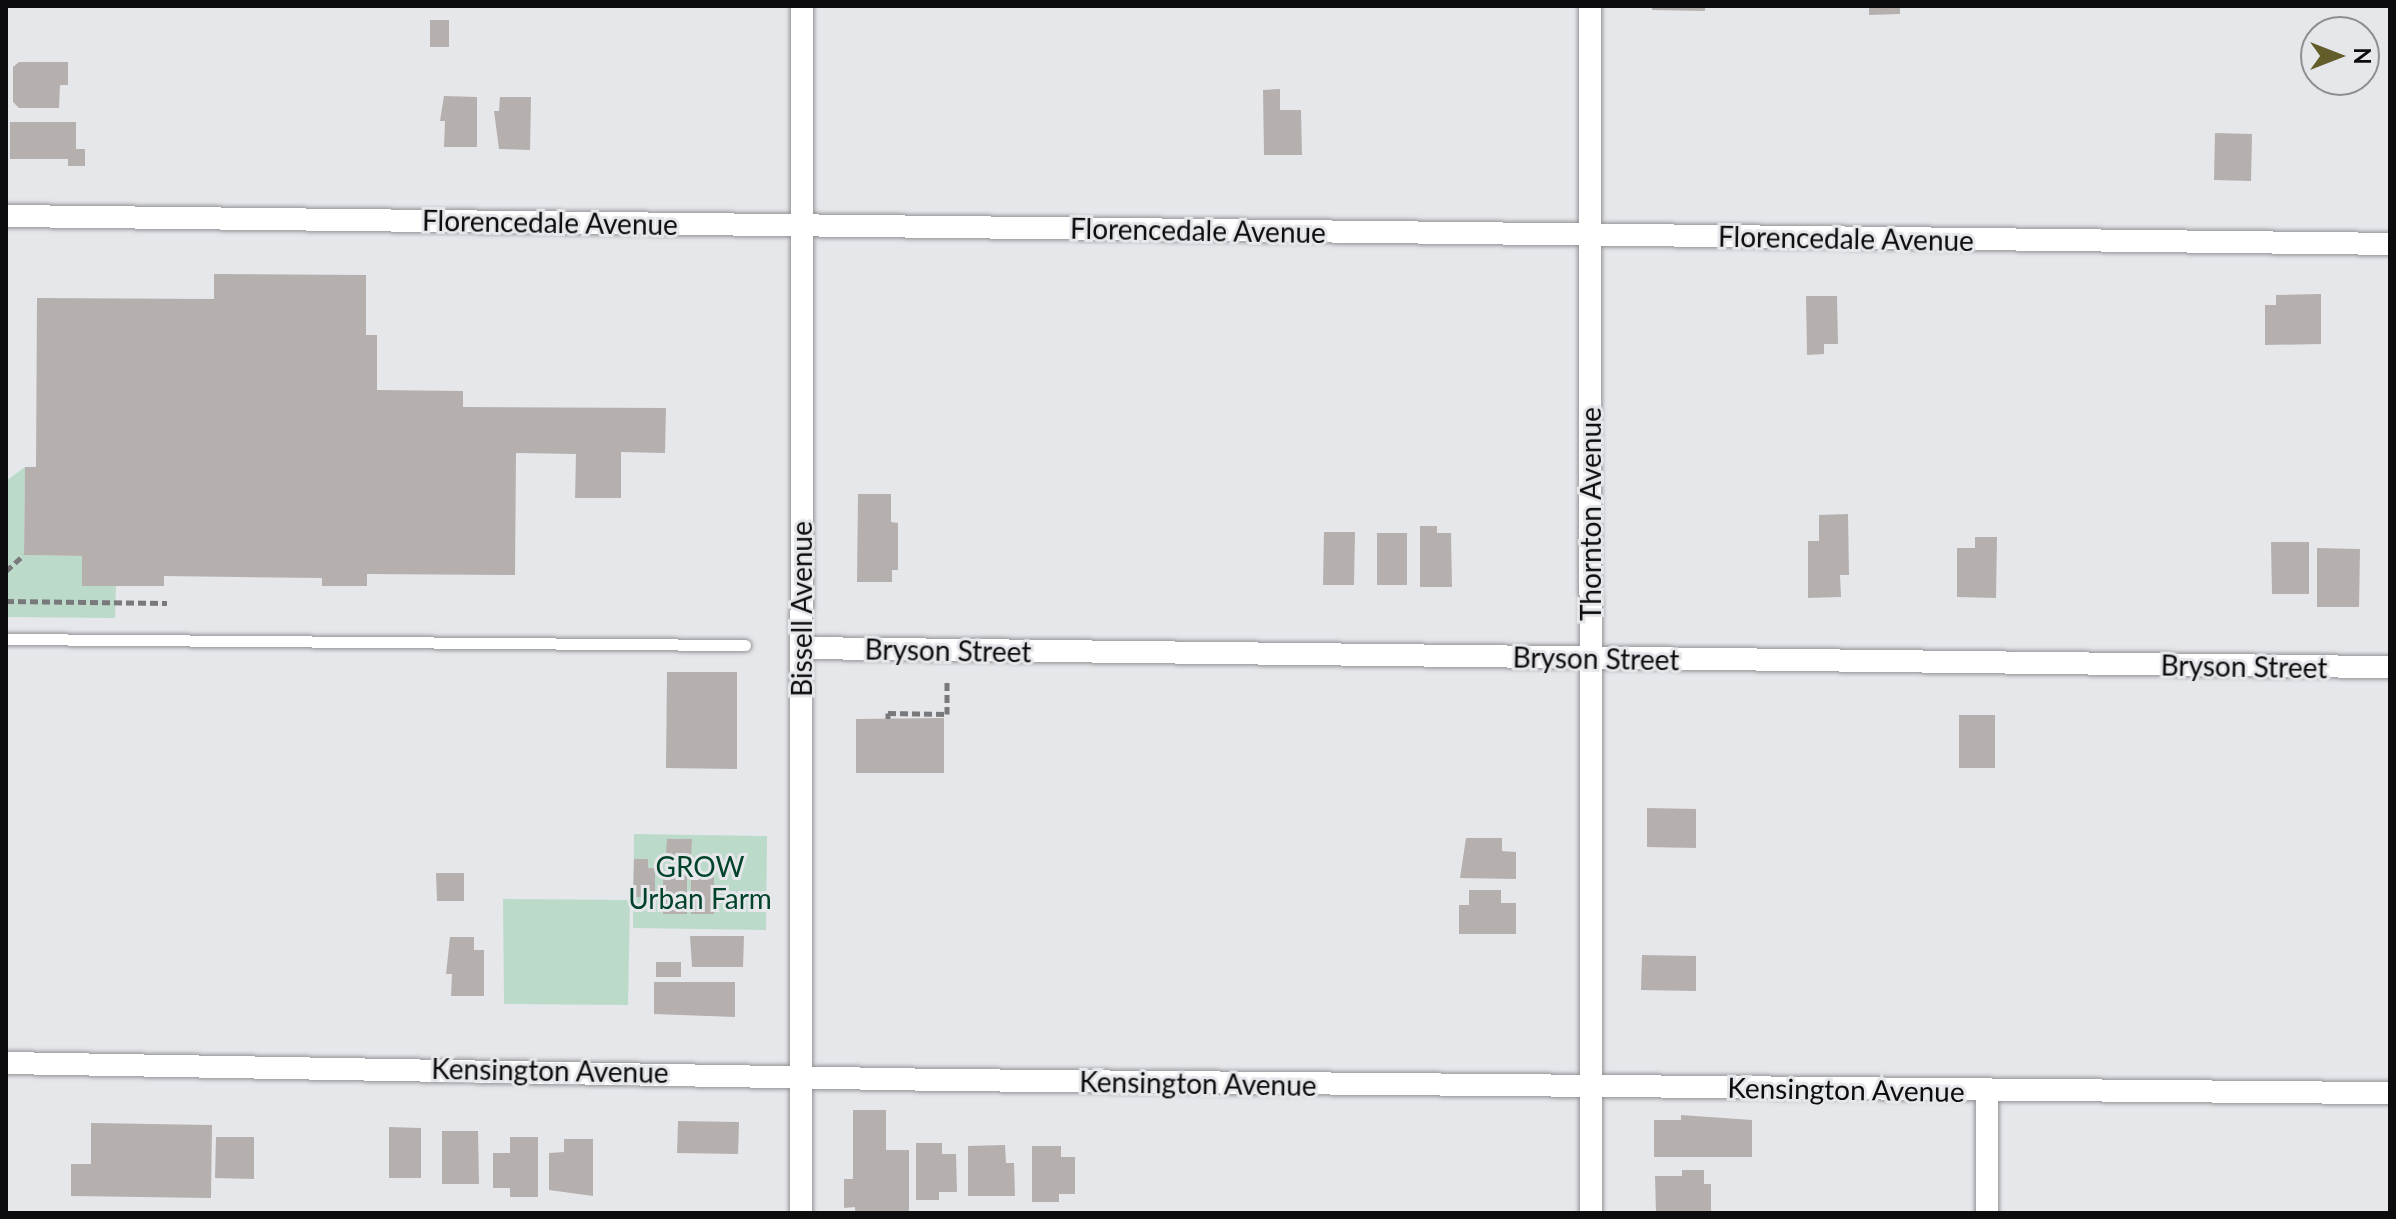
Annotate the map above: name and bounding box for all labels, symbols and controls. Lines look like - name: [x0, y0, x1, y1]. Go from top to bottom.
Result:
- north arrow: [2300, 16, 2380, 96]
- text: N: [2349, 48, 2376, 64]
- street label: Florencedale Avenue: [421, 203, 679, 241]
- street label: Florencedale Avenue: [1069, 211, 1327, 249]
- street label: Florencedale Avenue: [1717, 219, 1975, 257]
- street label: Thornton Avenue: [1573, 407, 1607, 621]
- street label: Bissell Avenue: [784, 521, 818, 697]
- street label: Bryson Street: [864, 632, 1032, 668]
- street label: Bryson Street: [1512, 640, 1680, 676]
- street label: Bryson Street: [2160, 648, 2328, 684]
- park label: GROW Urban Farm: [628, 849, 772, 915]
- street label: Kensington Avenue: [431, 1051, 669, 1089]
- street label: Kensington Avenue: [1079, 1064, 1317, 1102]
- street label: Kensington Avenue: [1727, 1070, 1965, 1108]

